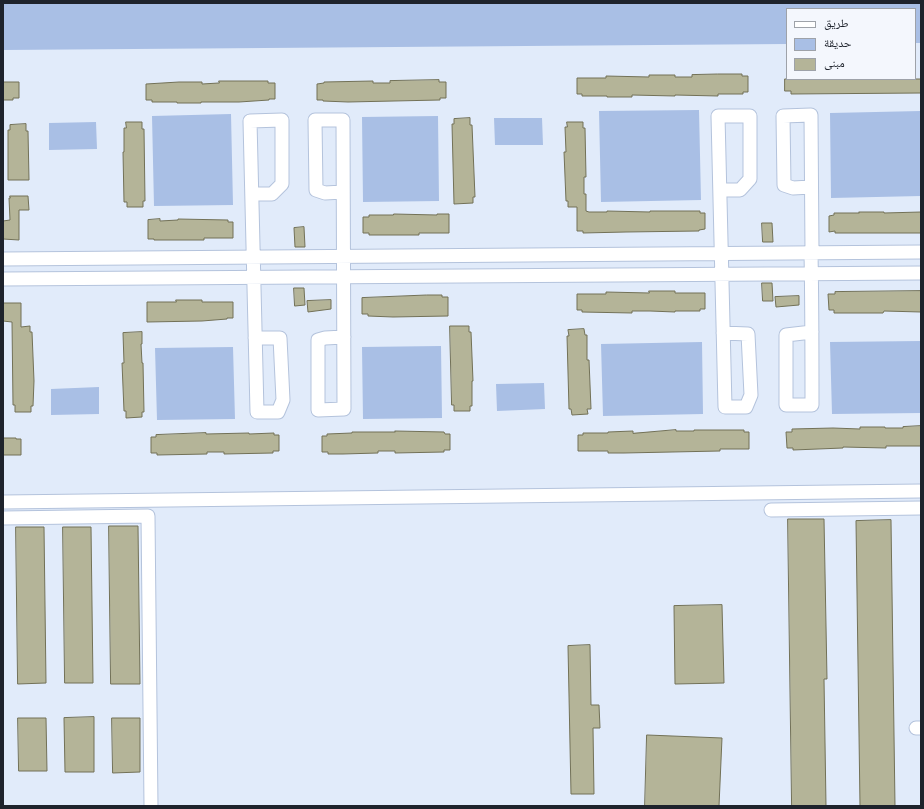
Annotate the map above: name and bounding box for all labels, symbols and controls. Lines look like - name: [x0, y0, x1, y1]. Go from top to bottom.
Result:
- legend: [786, 8, 916, 80]
- text: طريق: [824, 14, 849, 31]
- text: حديقة: [824, 34, 852, 51]
- text: مبنى: [824, 54, 845, 71]

